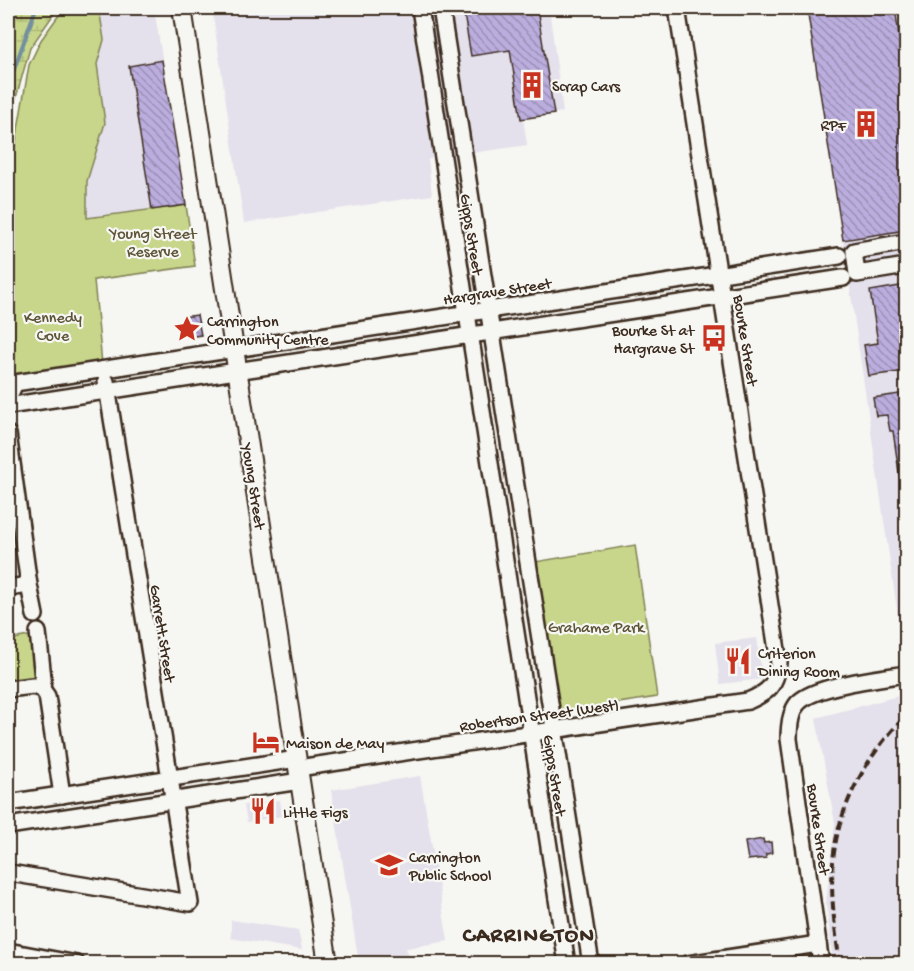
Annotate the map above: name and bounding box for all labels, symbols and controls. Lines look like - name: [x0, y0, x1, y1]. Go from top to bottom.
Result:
- building icon: Scrap Cars: [517, 70, 547, 100]
- place label: Scrap Cars: [552, 79, 621, 98]
- building icon: RPF: [851, 109, 881, 139]
- place label: RPF: [821, 118, 847, 137]
- street label: Gipps Street: [454, 193, 486, 278]
- park label: Young Street Reserve: [108, 226, 198, 263]
- street label: Hargrave Street: [442, 275, 554, 311]
- street label: Bourke Street: [727, 293, 760, 389]
- park label: Kennedy Cove: [24, 310, 82, 347]
- place icon: Carrington Community Centre: [172, 314, 202, 344]
- place label: Carrington Community Centre: [207, 314, 329, 351]
- place label: Bourke St at Hargrave St: [611, 323, 695, 360]
- bus stop icon: Bourke St at Hargrave St: [699, 323, 729, 353]
- street label: Young Street: [235, 440, 268, 532]
- street label: Garrett Street: [143, 584, 178, 685]
- park label: Grahame Park: [548, 620, 646, 639]
- restaurant icon: Criterion Dining Room: [723, 646, 753, 676]
- place label: Criterion Dining Room: [757, 646, 840, 683]
- street label: Robertson Street (West): [458, 697, 621, 738]
- hotel icon: Maison de May: [251, 727, 281, 757]
- street label: Gipps Street: [537, 734, 569, 819]
- place label: Maison de May: [286, 736, 384, 755]
- street label: Bourke Street: [801, 782, 833, 878]
- restaurant icon: Little Figs: [248, 796, 278, 826]
- place label: Little Figs: [283, 805, 349, 824]
- school or university icon: Carrington Public School: [374, 850, 404, 880]
- place label: Carrington Public School: [408, 850, 492, 887]
- district label: CARRINGTON: [462, 924, 595, 950]

